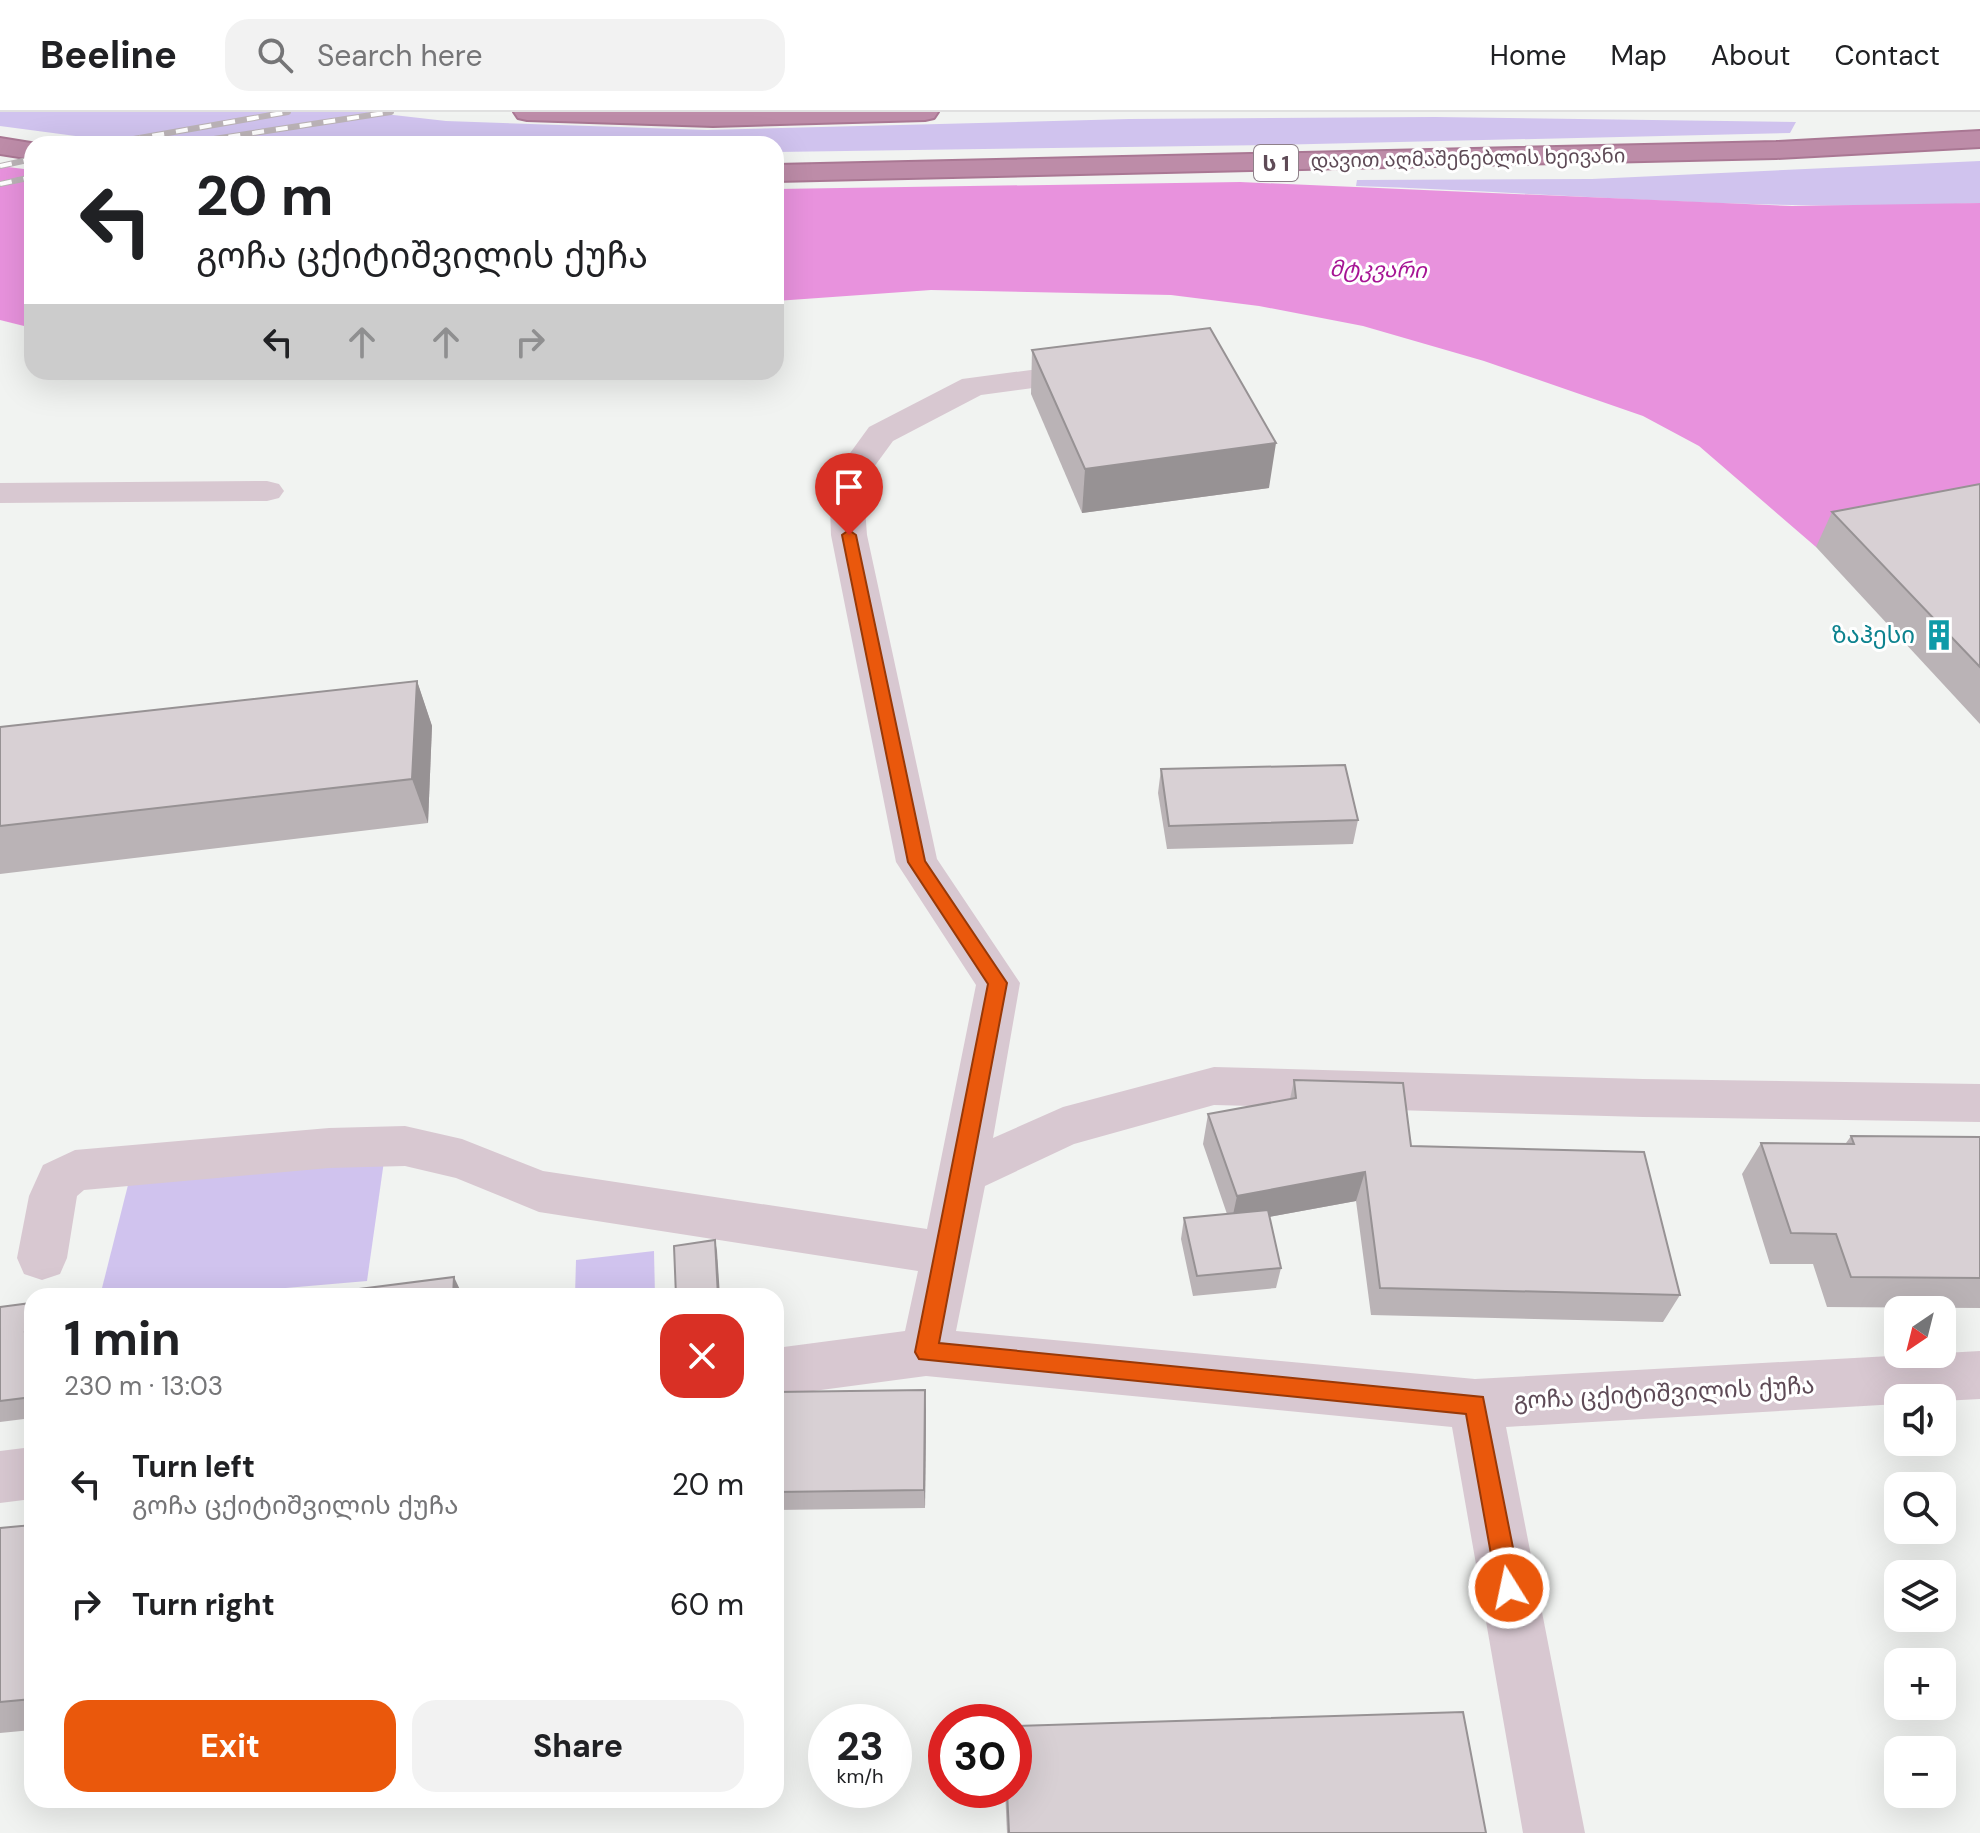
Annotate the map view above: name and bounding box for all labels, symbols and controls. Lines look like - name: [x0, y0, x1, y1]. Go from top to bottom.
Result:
- search box: [225, 19, 785, 91]
- text: Beeline: [40, 30, 177, 80]
- icon: search: [253, 33, 297, 77]
- text: Search here: [317, 36, 482, 75]
- text: Home: [1490, 37, 1566, 74]
- text: Map: [1610, 37, 1667, 74]
- text: About: [1711, 37, 1790, 74]
- text: Contact: [1834, 37, 1940, 74]
- street label: დავით აღმაშენებლის ხეივანი: [1310, 142, 1626, 174]
- road number: ს 1: [1254, 145, 1298, 181]
- text: 20 m: [196, 159, 333, 232]
- icon: left: [64, 168, 168, 272]
- text: გოჩა ცქიტიშვილის ქუჩა: [196, 232, 648, 279]
- water label: მტკვარი: [1329, 254, 1428, 285]
- icon: left: [256, 320, 300, 364]
- icon: ahead: [340, 320, 384, 364]
- icon: ahead: [424, 320, 468, 364]
- icon: right: [508, 320, 552, 364]
- pin: [815, 453, 883, 535]
- icon: arrive: [827, 465, 871, 509]
- building icon: ზაჰესი: [1922, 618, 1956, 652]
- place label: ზაჰესი: [1832, 619, 1915, 650]
- north arrow: [1884, 1296, 1956, 1368]
- map controls: [1884, 1296, 1956, 1808]
- text: 1 min: [64, 1307, 181, 1370]
- button: close: [660, 1314, 744, 1398]
- text: 230 m · 13:03: [64, 1369, 223, 1403]
- street label: გოჩა ცქიტიშვილის ქუჩა: [1513, 1369, 1815, 1416]
- button: sound: [1884, 1384, 1956, 1456]
- text: Turn left: [132, 1447, 255, 1486]
- icon: left: [64, 1462, 108, 1506]
- text: 20 m: [672, 1465, 744, 1504]
- button: search: [1884, 1472, 1956, 1544]
- text: გოჩა ცქიტიშვილის ქუჩა: [132, 1488, 458, 1522]
- position arrow: [1467, 1546, 1551, 1630]
- button: layers: [1884, 1560, 1956, 1632]
- icon: right: [64, 1582, 108, 1626]
- text: Turn right: [132, 1585, 275, 1624]
- text: 60 m: [670, 1585, 744, 1624]
- button: +: [1884, 1648, 1956, 1720]
- button: Exit: [64, 1700, 396, 1792]
- button: Share: [412, 1700, 744, 1792]
- speed limit sign: 30: [928, 1704, 1032, 1808]
- text: 23: [836, 1720, 884, 1772]
- button: −: [1884, 1736, 1956, 1808]
- text: km/h: [836, 1763, 884, 1789]

